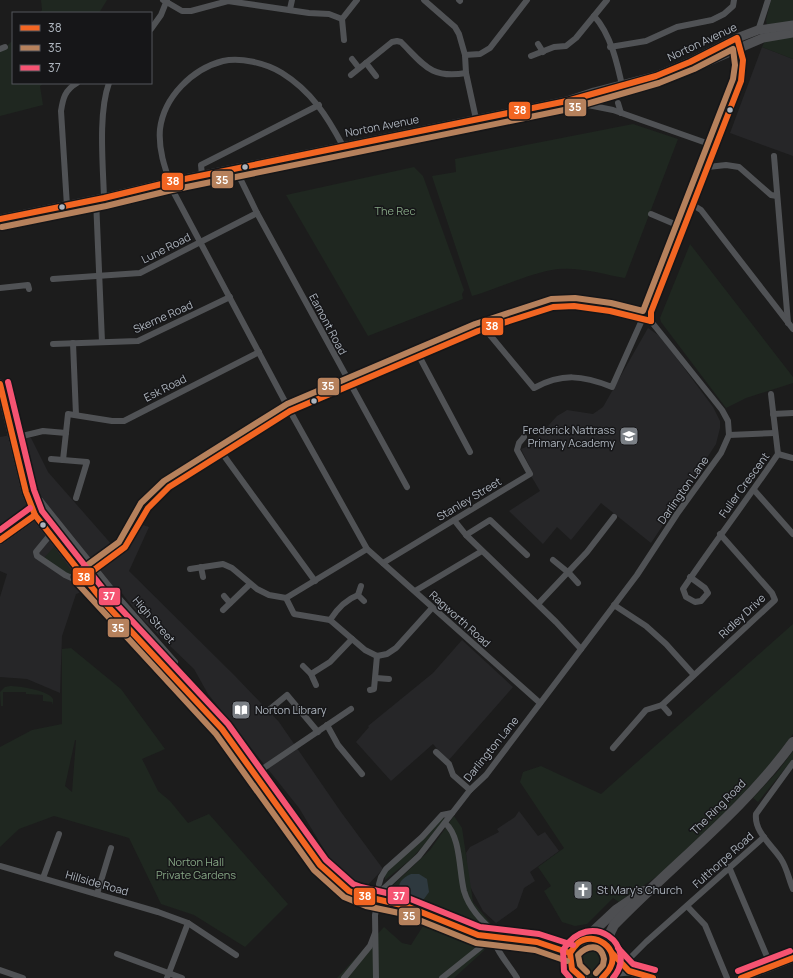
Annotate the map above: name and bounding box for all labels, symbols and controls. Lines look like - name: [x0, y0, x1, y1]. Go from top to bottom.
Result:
- legend: [12, 12, 152, 84]
- text: 38: [48, 19, 62, 36]
- street label: Norton Avenue: [665, 19, 739, 64]
- text: 35: [48, 39, 62, 56]
- text: 37: [48, 59, 61, 76]
- line badge: 35: [564, 98, 587, 117]
- text: 35: [569, 99, 581, 114]
- line badge: 38: [508, 101, 531, 120]
- text: 38: [513, 102, 527, 117]
- unlabelled marker: [725, 105, 735, 115]
- street label: Norton Avenue: [344, 111, 421, 140]
- unlabelled marker: [240, 162, 250, 172]
- line badge: 35: [211, 170, 234, 189]
- line badge: 38: [161, 172, 184, 191]
- text: 35: [216, 172, 228, 187]
- text: 38: [166, 173, 180, 188]
- unlabelled marker: [57, 202, 67, 212]
- park label: The Rec: [374, 203, 416, 218]
- street label: Lune Road: [139, 229, 193, 266]
- street label: Eamont Road: [306, 290, 351, 357]
- street label: Skerne Road: [131, 297, 195, 336]
- line badge: 38: [481, 317, 504, 336]
- text: 38: [485, 318, 499, 333]
- street label: Esk Road: [141, 370, 189, 405]
- line badge: 35: [317, 377, 340, 396]
- text: 35: [322, 378, 334, 393]
- unlabelled marker: [309, 396, 319, 406]
- place label: Frederick Nattrass Primary Academy: [523, 422, 615, 450]
- school or university icon: Frederick Nattrass Primary Academy: [618, 425, 640, 447]
- street label: Fuller Crescent: [715, 449, 772, 520]
- street label: Darlington Lane: [654, 452, 712, 527]
- street label: Stanley Street: [434, 473, 504, 524]
- unlabelled marker: [38, 520, 48, 530]
- line badge: 38: [72, 567, 95, 586]
- text: 38: [77, 569, 91, 584]
- line badge: 37: [98, 587, 121, 606]
- street label: Ragworth Road: [427, 587, 494, 650]
- text: 37: [103, 588, 115, 603]
- street label: Ridley Drive: [715, 590, 769, 641]
- street label: High Street: [130, 593, 179, 646]
- line badge: 35: [107, 618, 130, 638]
- text: 35: [112, 620, 124, 635]
- library icon: Norton Library: [230, 699, 252, 721]
- place label: Norton Library: [255, 702, 327, 717]
- street label: Darlington Lane: [460, 713, 522, 784]
- street label: The Ring Road: [687, 776, 749, 838]
- street label: Fulthorpe Road: [689, 828, 756, 891]
- park label: Norton Hall Private Gardens: [156, 854, 236, 882]
- street label: Hillside Road: [64, 866, 130, 899]
- church icon: St Mary’s Church: [572, 879, 594, 901]
- place label: St Mary’s Church: [597, 882, 682, 897]
- line badge: 37: [387, 886, 410, 905]
- line badge: 38: [353, 887, 376, 906]
- text: 38: [358, 888, 372, 903]
- text: 37: [393, 888, 405, 903]
- line badge: 35: [398, 907, 421, 926]
- text: 35: [403, 908, 415, 923]

